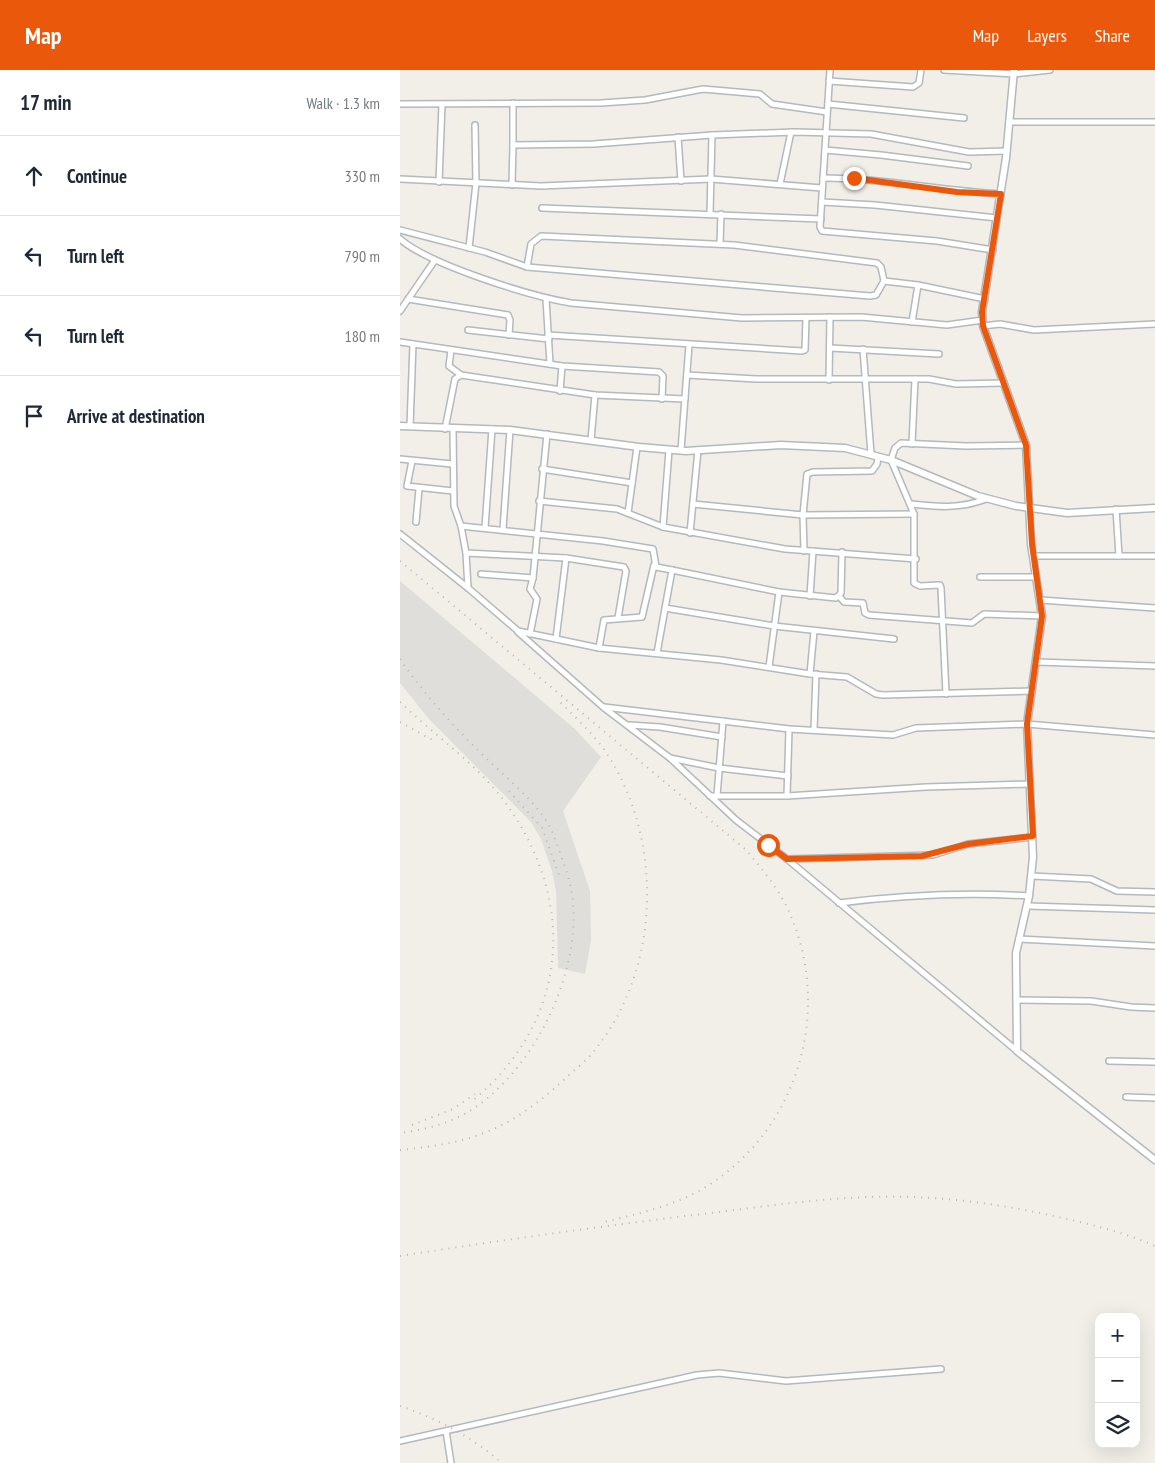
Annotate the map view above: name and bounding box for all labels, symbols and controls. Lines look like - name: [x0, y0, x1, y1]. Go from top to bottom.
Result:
- text: Map: [25, 20, 62, 51]
- text: Map: [973, 24, 999, 47]
- text: Layers: [1027, 24, 1067, 47]
- text: Share: [1095, 24, 1130, 47]
- text: 17 min: [20, 89, 72, 116]
- text: Walk · 1.3 km: [306, 93, 380, 113]
- icon: ahead: [20, 162, 48, 190]
- text: Continue: [67, 164, 127, 188]
- text: 330 m: [345, 166, 380, 186]
- route end: [843, 167, 866, 190]
- icon: left: [20, 242, 48, 270]
- text: Turn left: [67, 244, 124, 268]
- text: 790 m: [345, 246, 380, 266]
- icon: left: [20, 322, 48, 350]
- text: Turn left: [67, 324, 124, 348]
- text: 180 m: [345, 326, 380, 346]
- icon: arrive: [20, 402, 48, 430]
- text: Arrive at destination: [67, 404, 205, 428]
- route start: [757, 834, 780, 857]
- map controls: [1095, 1313, 1140, 1448]
- button: +: [1095, 1313, 1140, 1358]
- button: −: [1095, 1358, 1140, 1403]
- button: layers: [1095, 1403, 1140, 1448]

